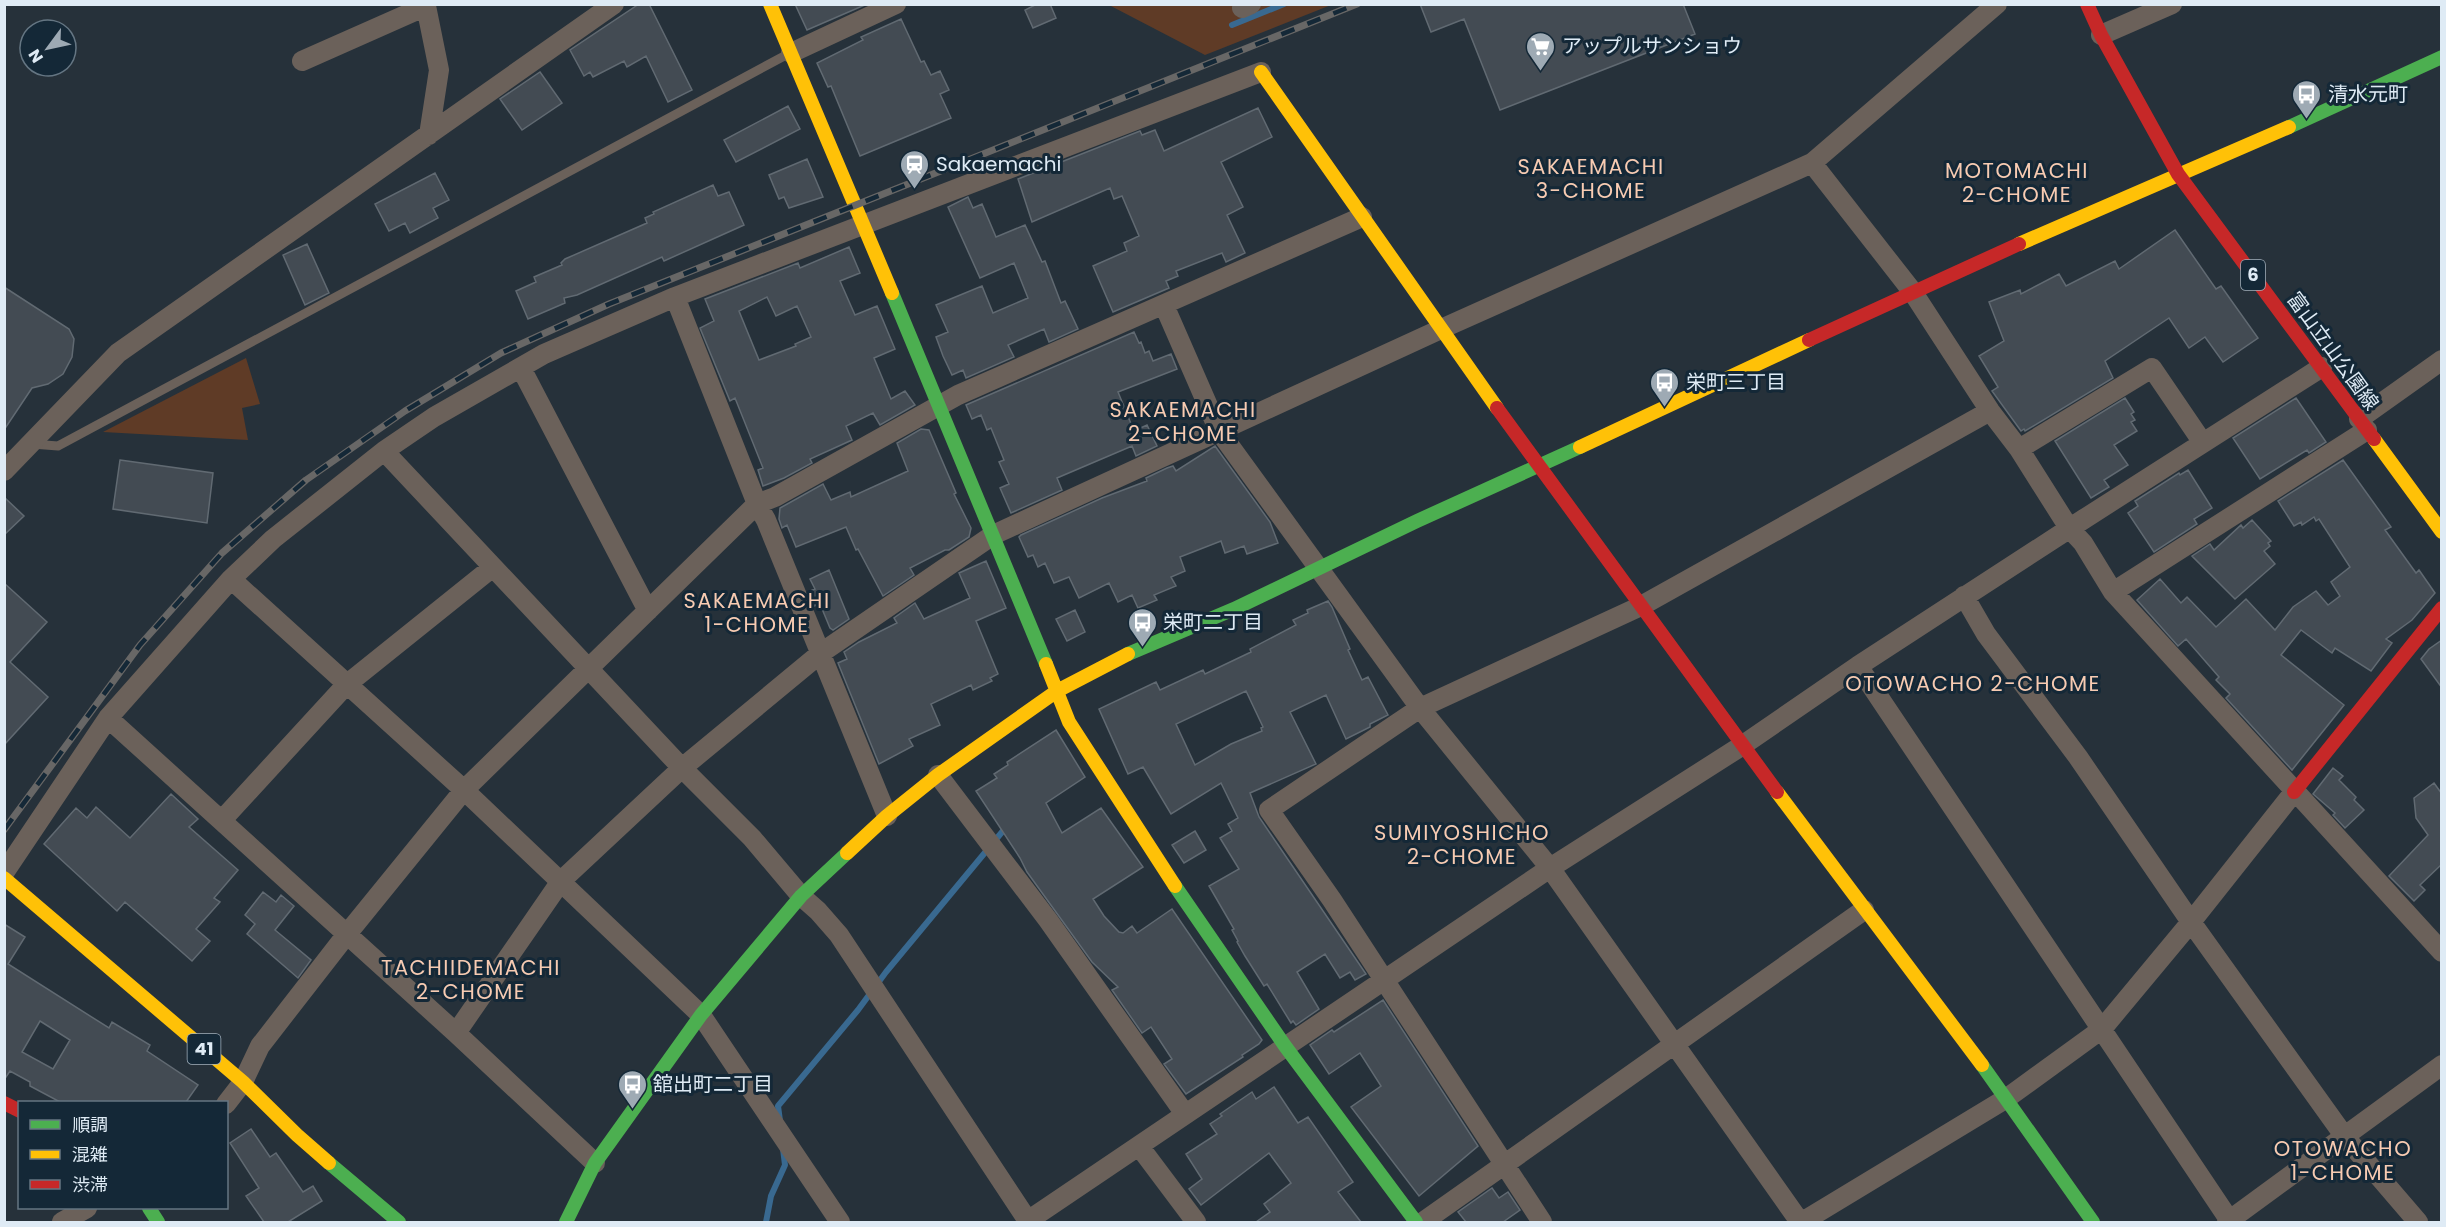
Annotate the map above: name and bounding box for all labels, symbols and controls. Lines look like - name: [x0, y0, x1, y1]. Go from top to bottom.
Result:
- north arrow: [18, 18, 78, 78]
- supermarket icon: アップルサンショウ: [1525, 30, 1557, 72]
- place label: アップルサンショウ: [1562, 32, 1742, 60]
- text: N: [23, 45, 49, 67]
- bus stop icon: 清水元町: [2291, 78, 2323, 120]
- place label: 清水元町: [2328, 80, 2408, 108]
- station icon: Sakaemachi: [899, 148, 931, 190]
- place label: Sakaemachi: [936, 150, 1061, 178]
- district label: SAKAEMACHI 3-CHOME: [1517, 152, 1665, 205]
- district label: MOTOMACHI 2-CHOME: [1945, 156, 2089, 209]
- road number: 6: [2241, 260, 2265, 290]
- street label: 富山立山公園線: [2281, 286, 2385, 416]
- bus stop icon: 栄町三丁目: [1649, 366, 1681, 408]
- place label: 栄町三丁目: [1686, 368, 1786, 396]
- district label: SAKAEMACHI 2-CHOME: [1109, 395, 1257, 448]
- district label: SAKAEMACHI 1-CHOME: [683, 586, 831, 639]
- bus stop icon: 栄町二丁目: [1126, 606, 1158, 648]
- place label: 栄町二丁目: [1163, 608, 1263, 636]
- district label: OTOWACHO 2-CHOME: [1845, 669, 2101, 698]
- district label: SUMIYOSHICHO 2-CHOME: [1374, 818, 1550, 871]
- district label: TACHIIDEMACHI 2-CHOME: [381, 953, 561, 1006]
- road number: 41: [188, 1034, 220, 1064]
- bus stop icon: 舘出町二丁目: [616, 1068, 648, 1110]
- place label: 舘出町二丁目: [653, 1070, 773, 1098]
- legend: [18, 1101, 228, 1209]
- text: 順調: [72, 1112, 108, 1137]
- district label: OTOWACHO 1-CHOME: [2274, 1134, 2412, 1187]
- text: 混雑: [72, 1142, 108, 1167]
- text: 渋滞: [72, 1172, 108, 1197]

